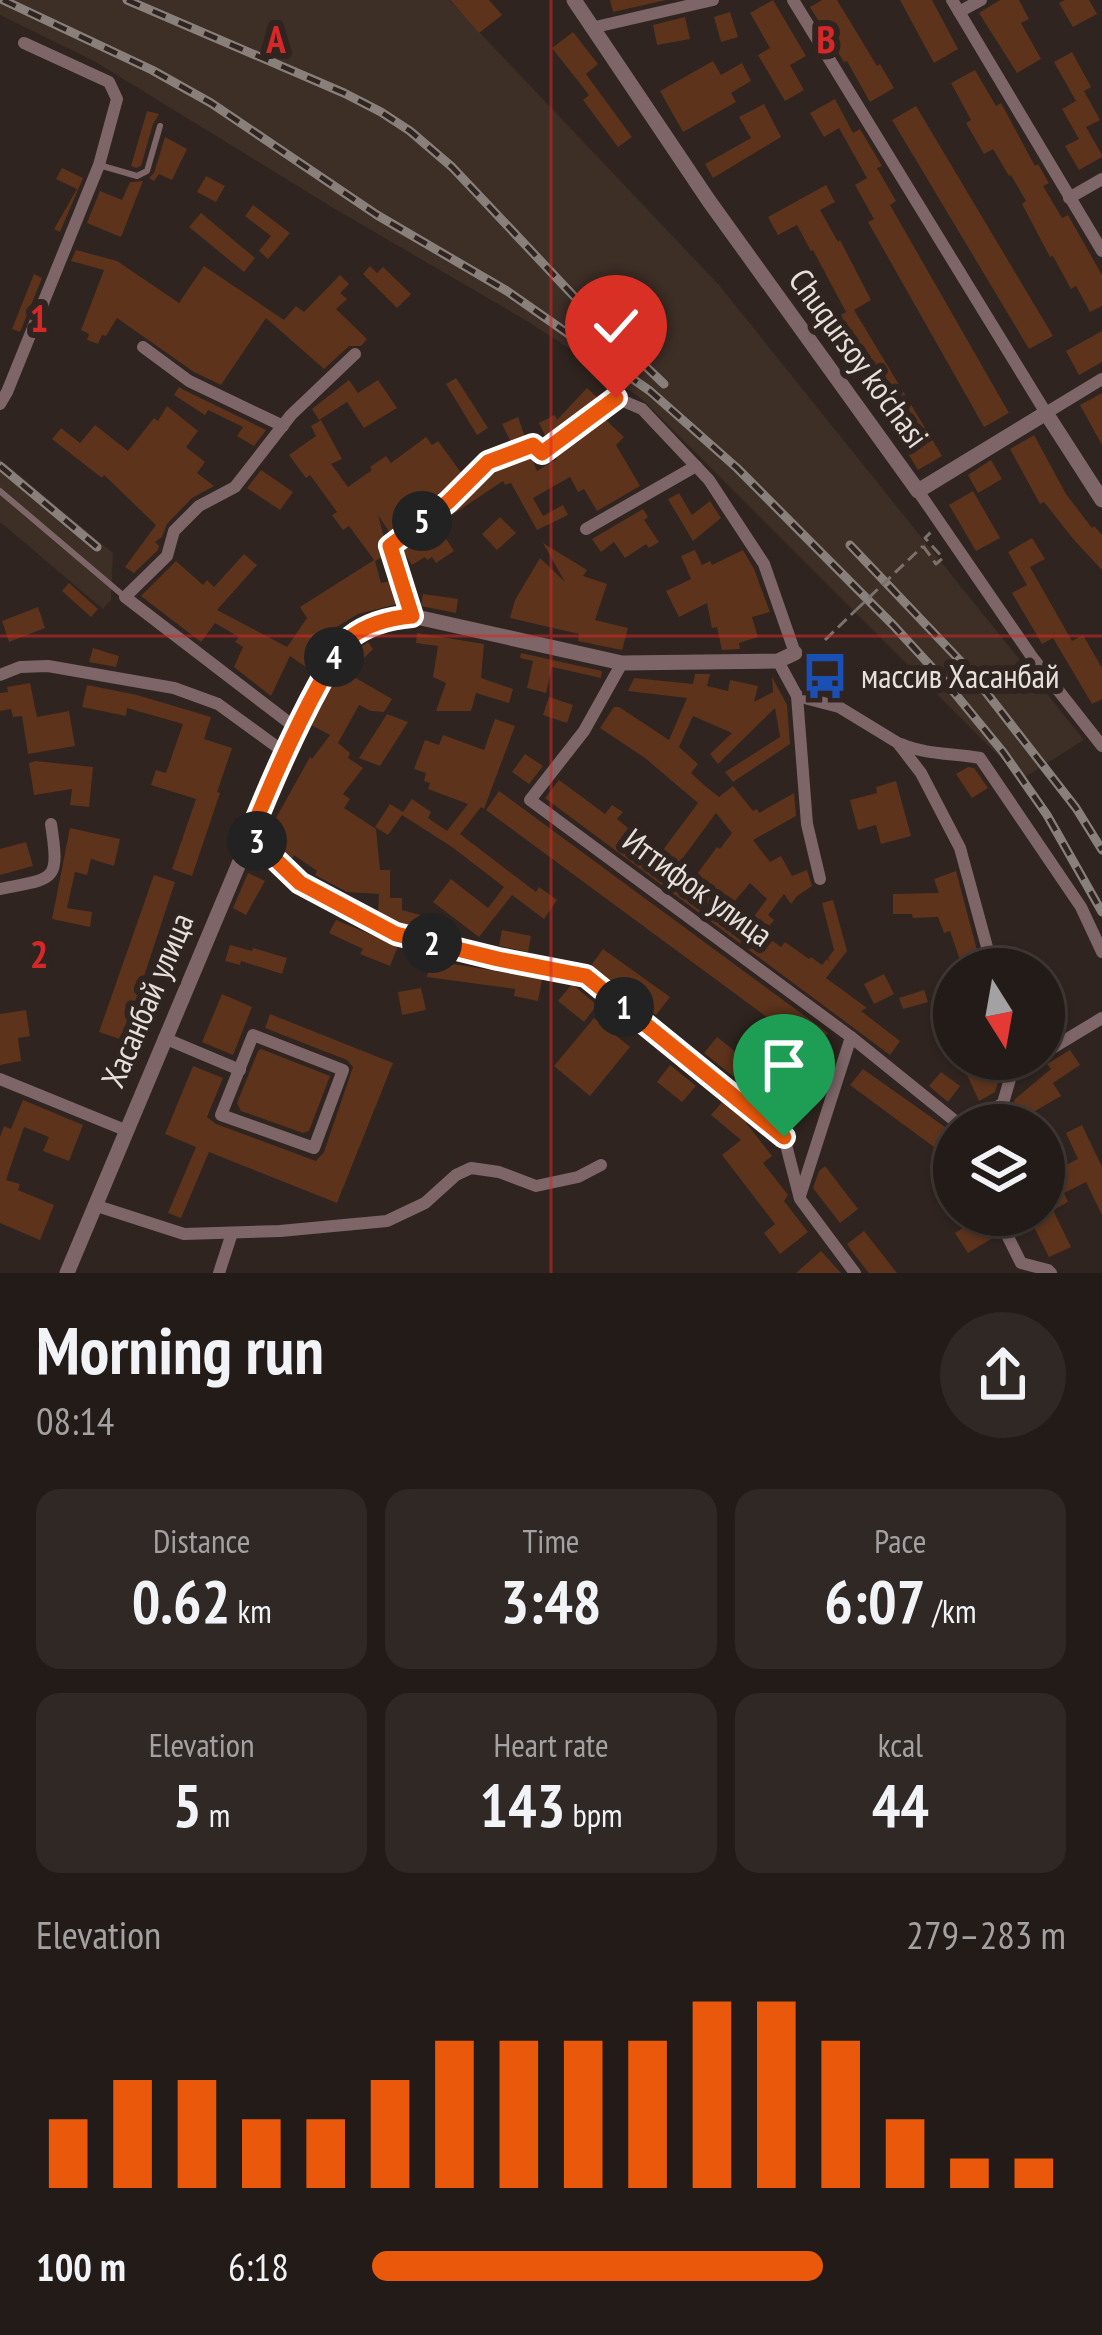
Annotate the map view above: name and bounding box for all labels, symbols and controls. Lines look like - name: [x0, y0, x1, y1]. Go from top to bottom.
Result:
- text: A: [265, 13, 286, 64]
- text: B: [816, 13, 836, 64]
- street label: Chuqursoy ko'chasi: [780, 260, 939, 456]
- pin: [565, 275, 667, 398]
- text: 1: [30, 292, 48, 343]
- icon: check: [583, 293, 649, 359]
- pin: 5: [392, 491, 452, 551]
- text: 5: [414, 499, 430, 542]
- pin: 4: [304, 627, 364, 687]
- text: 4: [326, 635, 342, 678]
- bus stop icon: массив Хасанбай: [800, 651, 850, 701]
- place label: массив Хасанбай: [861, 654, 1059, 697]
- pin: 3: [227, 811, 287, 871]
- street label: Иттифок улица: [615, 818, 782, 955]
- text: 3: [249, 819, 265, 862]
- street label: Хасанбай улица: [91, 906, 203, 1094]
- pin: 2: [402, 913, 462, 973]
- text: 2: [424, 921, 440, 964]
- text: 2: [30, 928, 48, 979]
- north arrow: [933, 948, 1065, 1080]
- map controls: [933, 948, 1065, 1236]
- pin: 1: [594, 977, 654, 1037]
- text: 1: [616, 985, 632, 1028]
- pin: [733, 1014, 835, 1137]
- icon: arrive: [751, 1032, 817, 1098]
- button: layers: [933, 1104, 1065, 1236]
- text: Morning run: [36, 1307, 324, 1392]
- button: share: [940, 1312, 1066, 1438]
- text: 08:14: [36, 1395, 114, 1446]
- text: Distance: [153, 1519, 250, 1562]
- text: Time: [522, 1519, 580, 1562]
- text: Pace: [874, 1519, 926, 1562]
- text: 0.62: [132, 1562, 230, 1640]
- text: 3:48: [500, 1562, 602, 1640]
- text: 6:07: [824, 1562, 925, 1640]
- text: km: [230, 1589, 272, 1632]
- text: /km: [925, 1589, 976, 1632]
- text: Elevation: [149, 1723, 255, 1766]
- text: Heart rate: [493, 1723, 609, 1766]
- text: kcal: [878, 1723, 923, 1766]
- text: 5: [173, 1766, 202, 1844]
- text: 143: [479, 1766, 565, 1844]
- text: 44: [872, 1766, 929, 1844]
- text: m: [202, 1793, 230, 1836]
- text: bpm: [565, 1793, 623, 1836]
- text: Elevation: [36, 1909, 161, 1960]
- text: 279–283 m: [906, 1909, 1066, 1960]
- text: 100 m: [36, 2241, 126, 2292]
- text: 6:18: [228, 2241, 289, 2292]

